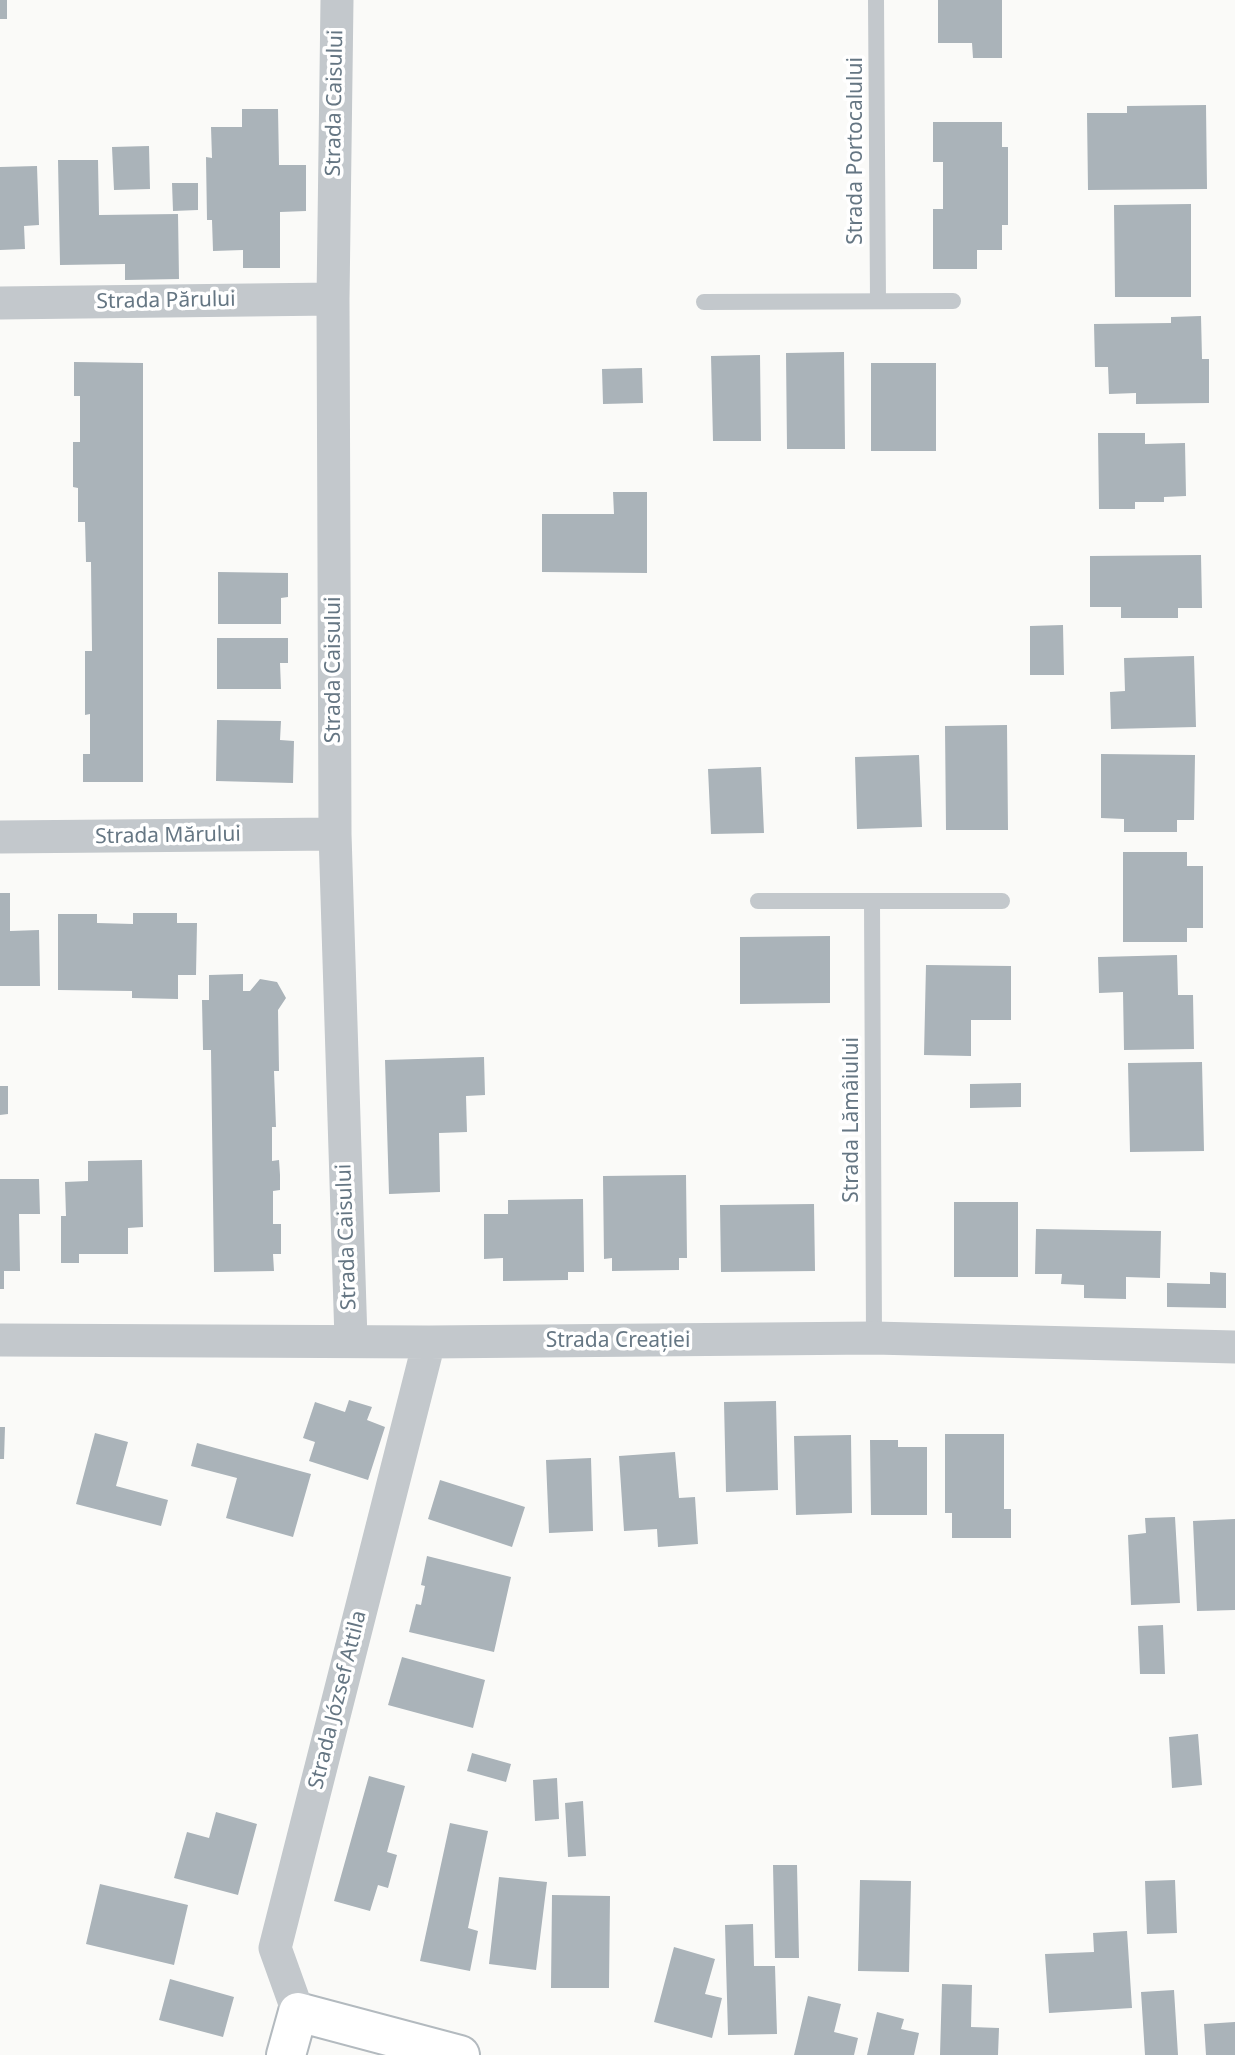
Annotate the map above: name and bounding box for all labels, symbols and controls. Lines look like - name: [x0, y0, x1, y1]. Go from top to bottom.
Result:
- street label: Strada Caisului: [321, 29, 349, 177]
- street label: Strada Portocalului: [843, 57, 869, 245]
- street label: Strada Părului: [96, 287, 236, 315]
- street label: Strada Caisului: [321, 597, 347, 743]
- street label: Strada Mărului: [95, 822, 241, 850]
- street label: Strada Lămâiului: [839, 1037, 865, 1203]
- street label: Strada Caisului: [332, 1163, 362, 1311]
- street label: Strada Creației: [546, 1328, 690, 1354]
- street label: Strada József Attila: [304, 1608, 372, 1792]

